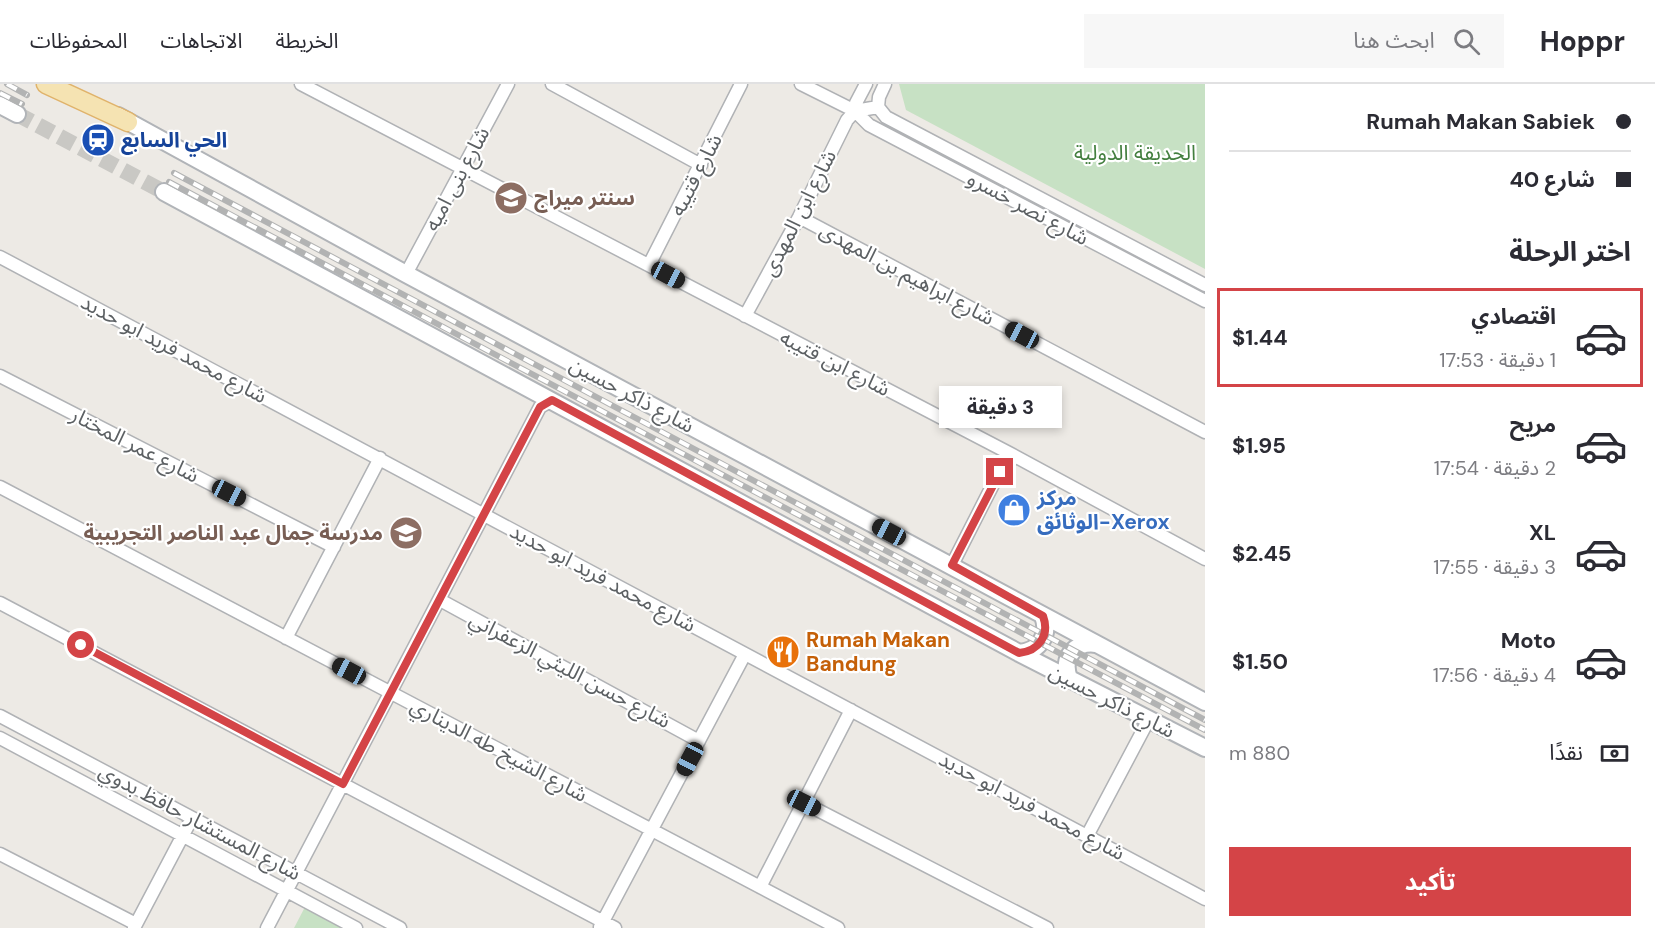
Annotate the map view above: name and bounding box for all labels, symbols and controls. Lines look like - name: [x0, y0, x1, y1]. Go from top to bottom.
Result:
- search box: [1084, 14, 1504, 68]
- text: Hoppr: [1540, 23, 1625, 60]
- icon: search: [1450, 25, 1483, 58]
- text: ابحث هنا: [1353, 26, 1435, 55]
- text: المحفوظات: [30, 27, 127, 55]
- text: الاتجاهات: [160, 27, 242, 55]
- text: الخريطة: [275, 27, 338, 55]
- text: Rumah Makan Sabiek: [1366, 107, 1595, 136]
- station icon: الحي السابع: [80, 122, 116, 158]
- street label: شارع بنى اميه: [418, 122, 497, 237]
- place label: الحي السابع: [121, 126, 227, 157]
- street label: شارع قتيبه: [663, 129, 730, 221]
- park label: الحديقة الدولية: [1074, 139, 1196, 167]
- street label: شارع ابن المهدى: [755, 145, 844, 281]
- street label: شارع نصر خسرو: [962, 164, 1094, 253]
- text: شارع 40: [1509, 165, 1595, 194]
- school or university icon: سنتر ميراج: [493, 180, 529, 216]
- place label: سنتر ميراج: [534, 184, 635, 213]
- street label: شارع ابراهيم بن المهدى: [814, 216, 999, 333]
- text: اختر الرحلة: [1509, 234, 1631, 269]
- car: [648, 259, 688, 291]
- street label: شارع محمد فريد ابو حديد: [76, 288, 272, 411]
- text: اقتصادي: [1471, 302, 1556, 331]
- icon: car: [1574, 311, 1628, 365]
- car: [1002, 319, 1042, 351]
- street label: شارع ابن قتيبه: [774, 323, 895, 404]
- text: $1.44: [1232, 323, 1287, 352]
- text: 1 دقيقة · 17:53: [1439, 347, 1556, 373]
- street label: شارع ذاكر حسين: [564, 350, 699, 441]
- callout: 3 دقيقة: [938, 385, 1062, 427]
- text: 3 دقيقة: [967, 394, 1034, 420]
- street label: شارع عمر المختار: [65, 400, 204, 490]
- text: مريح: [1510, 410, 1556, 439]
- icon: car: [1574, 419, 1628, 473]
- text: $1.95: [1232, 431, 1286, 460]
- text: 2 دقيقة · 17:54: [1434, 455, 1556, 481]
- route end: [986, 458, 1013, 485]
- car: [209, 477, 249, 509]
- place label: مركز الوثائق-Xerox: [1036, 484, 1170, 536]
- shop icon: مركز الوثائق-Xerox: [996, 492, 1032, 528]
- school or university icon: مدرسة جمال عبد الناصر التجريبية: [388, 515, 424, 551]
- car: [869, 516, 909, 548]
- street label: شارع محمد فريد ابو حديد: [505, 517, 701, 640]
- text: XL: [1529, 518, 1556, 547]
- place label: مدرسة جمال عبد الناصر التجريبية: [84, 519, 383, 547]
- icon: car: [1574, 527, 1628, 581]
- text: $2.45: [1232, 539, 1292, 568]
- text: 3 دقيقة · 17:55: [1433, 554, 1556, 580]
- street label: شارع حسن الليثي الزعفراني: [464, 605, 676, 737]
- place label: Rumah Makan Bandung: [806, 626, 950, 678]
- text: Moto: [1501, 626, 1556, 655]
- route start: [67, 631, 94, 658]
- restaurant icon: Rumah Makan Bandung: [765, 634, 801, 670]
- icon: car: [1574, 635, 1628, 689]
- text: $1.50: [1232, 647, 1288, 676]
- car: [329, 655, 369, 687]
- street label: شارع ذاكر حسين: [1044, 657, 1180, 746]
- text: 4 دقيقة · 17:56: [1433, 662, 1556, 688]
- street label: شارع الشيخ طه الديناري: [405, 691, 592, 810]
- icon: cash: [1598, 737, 1631, 770]
- text: نقدًا: [1549, 738, 1583, 767]
- car: [674, 739, 706, 779]
- text: 880 m: [1229, 740, 1290, 766]
- street label: شارع محمد فريد ابو حديد: [934, 745, 1130, 868]
- street label: شارع المستشار حافظ بدوي: [93, 757, 306, 889]
- car: [784, 787, 824, 819]
- button: تأكيد: [1229, 847, 1631, 916]

